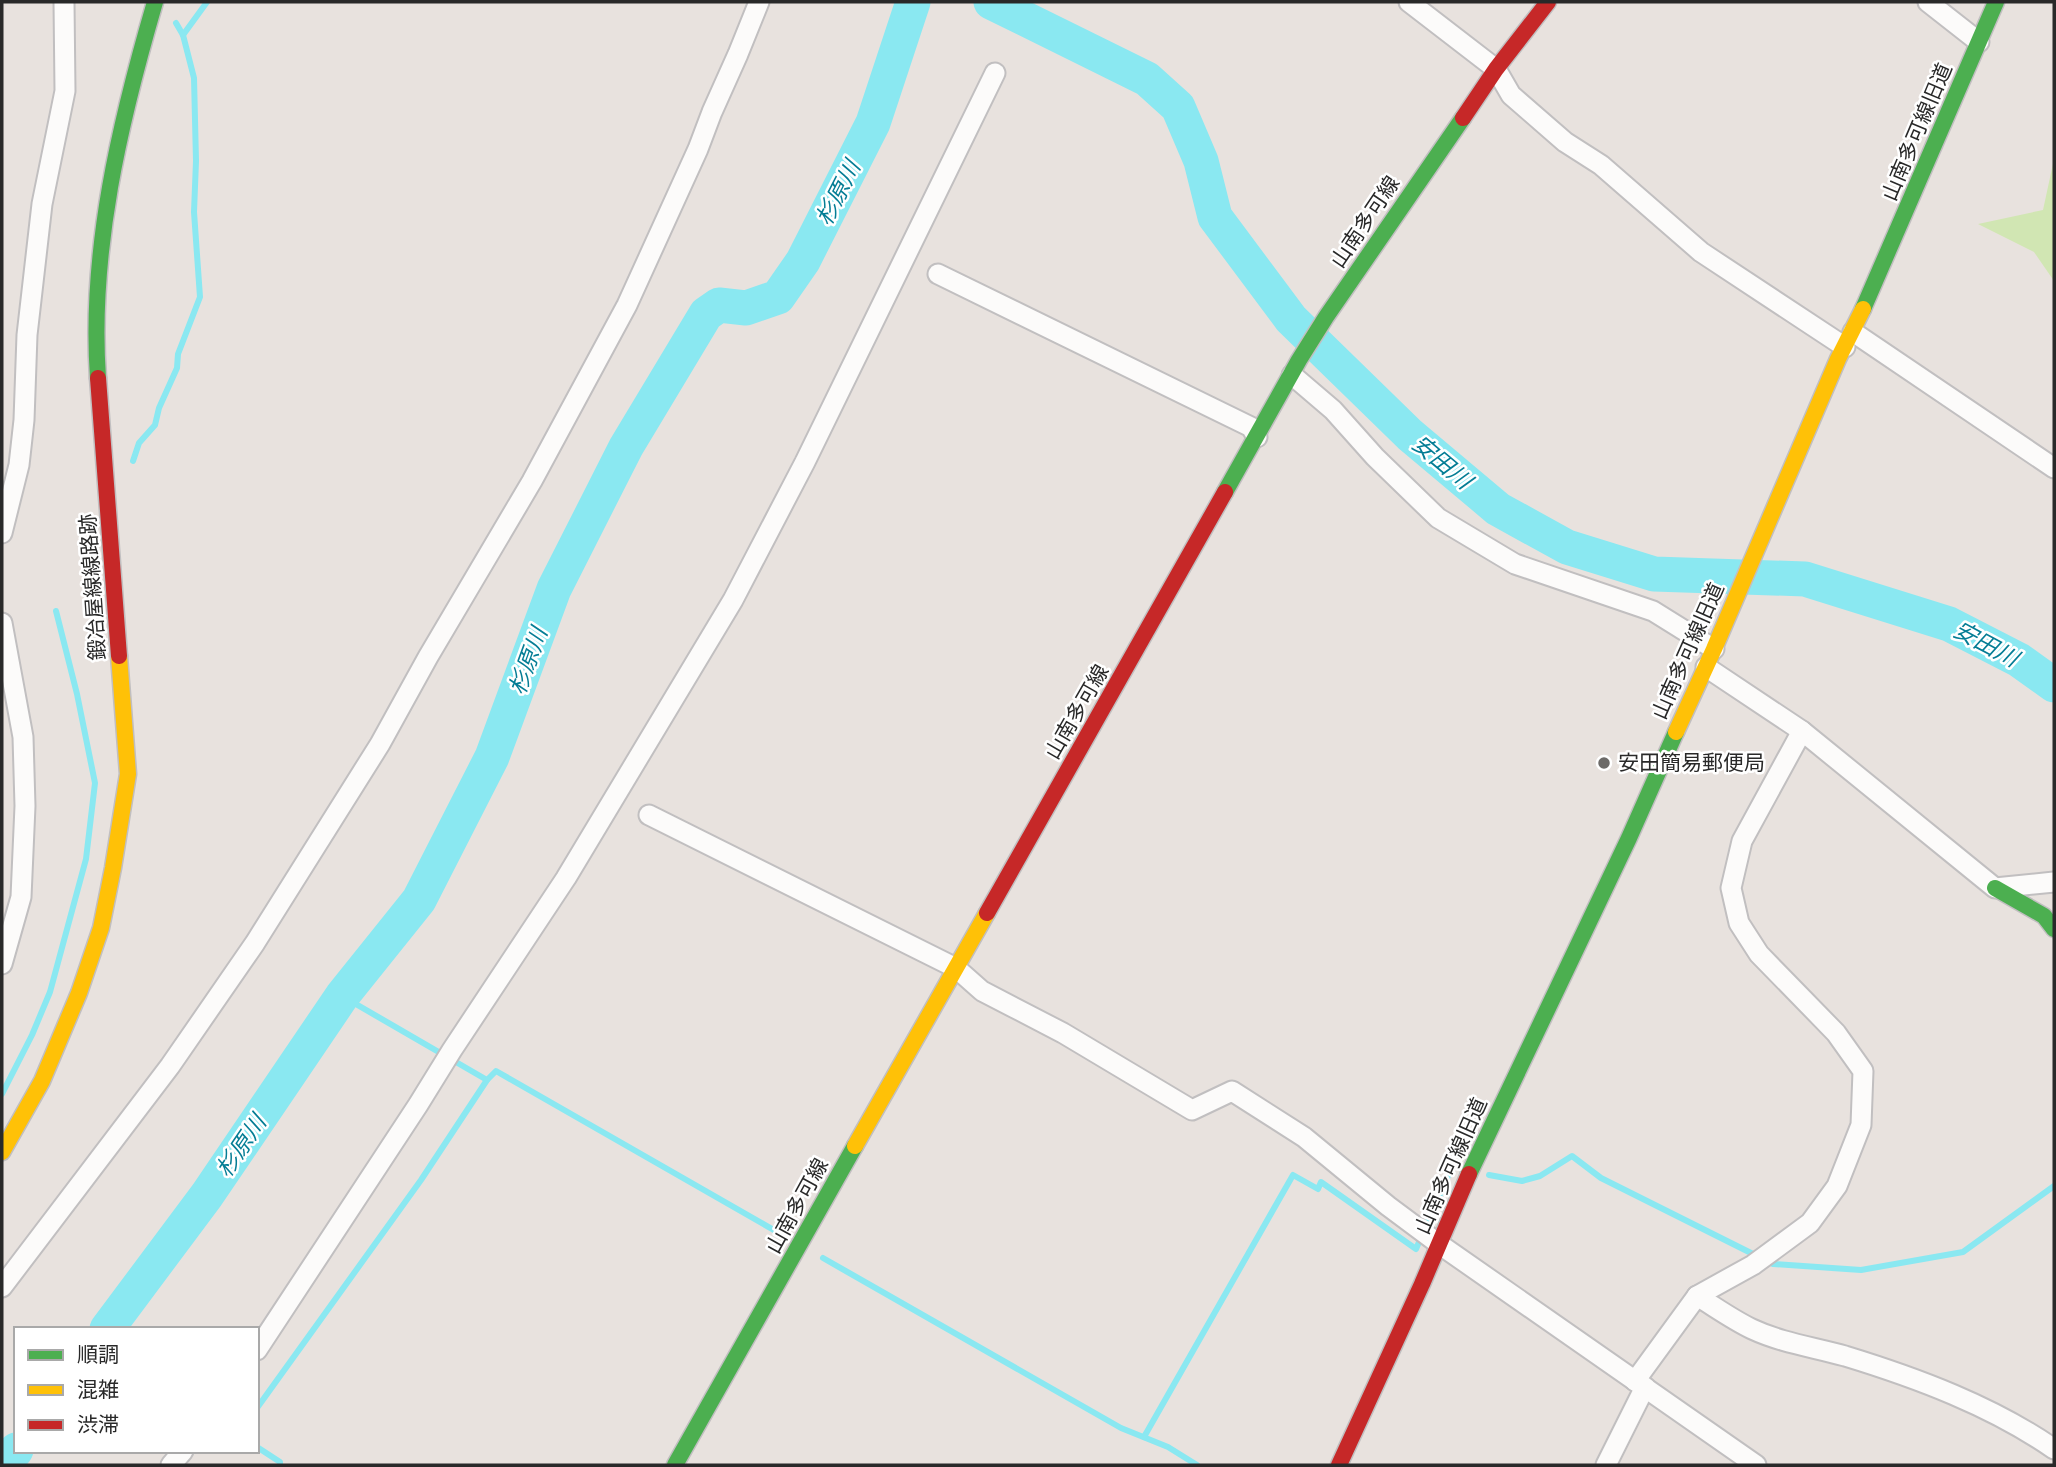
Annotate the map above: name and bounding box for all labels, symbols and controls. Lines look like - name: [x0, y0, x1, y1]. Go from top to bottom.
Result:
- street label: 山南多可線旧道: [1877, 60, 1960, 206]
- water label: 杉原川: [812, 154, 870, 231]
- street label: 山南多可線: [1326, 172, 1407, 274]
- water label: 安田川: [1405, 431, 1478, 499]
- street label: 鍛冶屋線線路跡: [76, 513, 113, 661]
- street label: 山南多可線旧道: [1647, 579, 1732, 724]
- water label: 安田川: [1948, 617, 2025, 677]
- water label: 杉原川: [505, 622, 557, 699]
- street label: 山南多可線: [1040, 661, 1116, 765]
- place label: 安田簡易郵便局: [1618, 751, 1765, 778]
- marker: 安田簡易郵便局: [1596, 755, 1612, 771]
- street label: 山南多可線旧道: [1410, 1094, 1495, 1239]
- water label: 杉原川: [212, 1108, 276, 1184]
- street label: 山南多可線: [761, 1154, 836, 1259]
- legend: [14, 1327, 259, 1453]
- text: 順調: [77, 1343, 119, 1370]
- text: 混雑: [77, 1378, 119, 1405]
- text: 渋滞: [77, 1413, 119, 1440]

